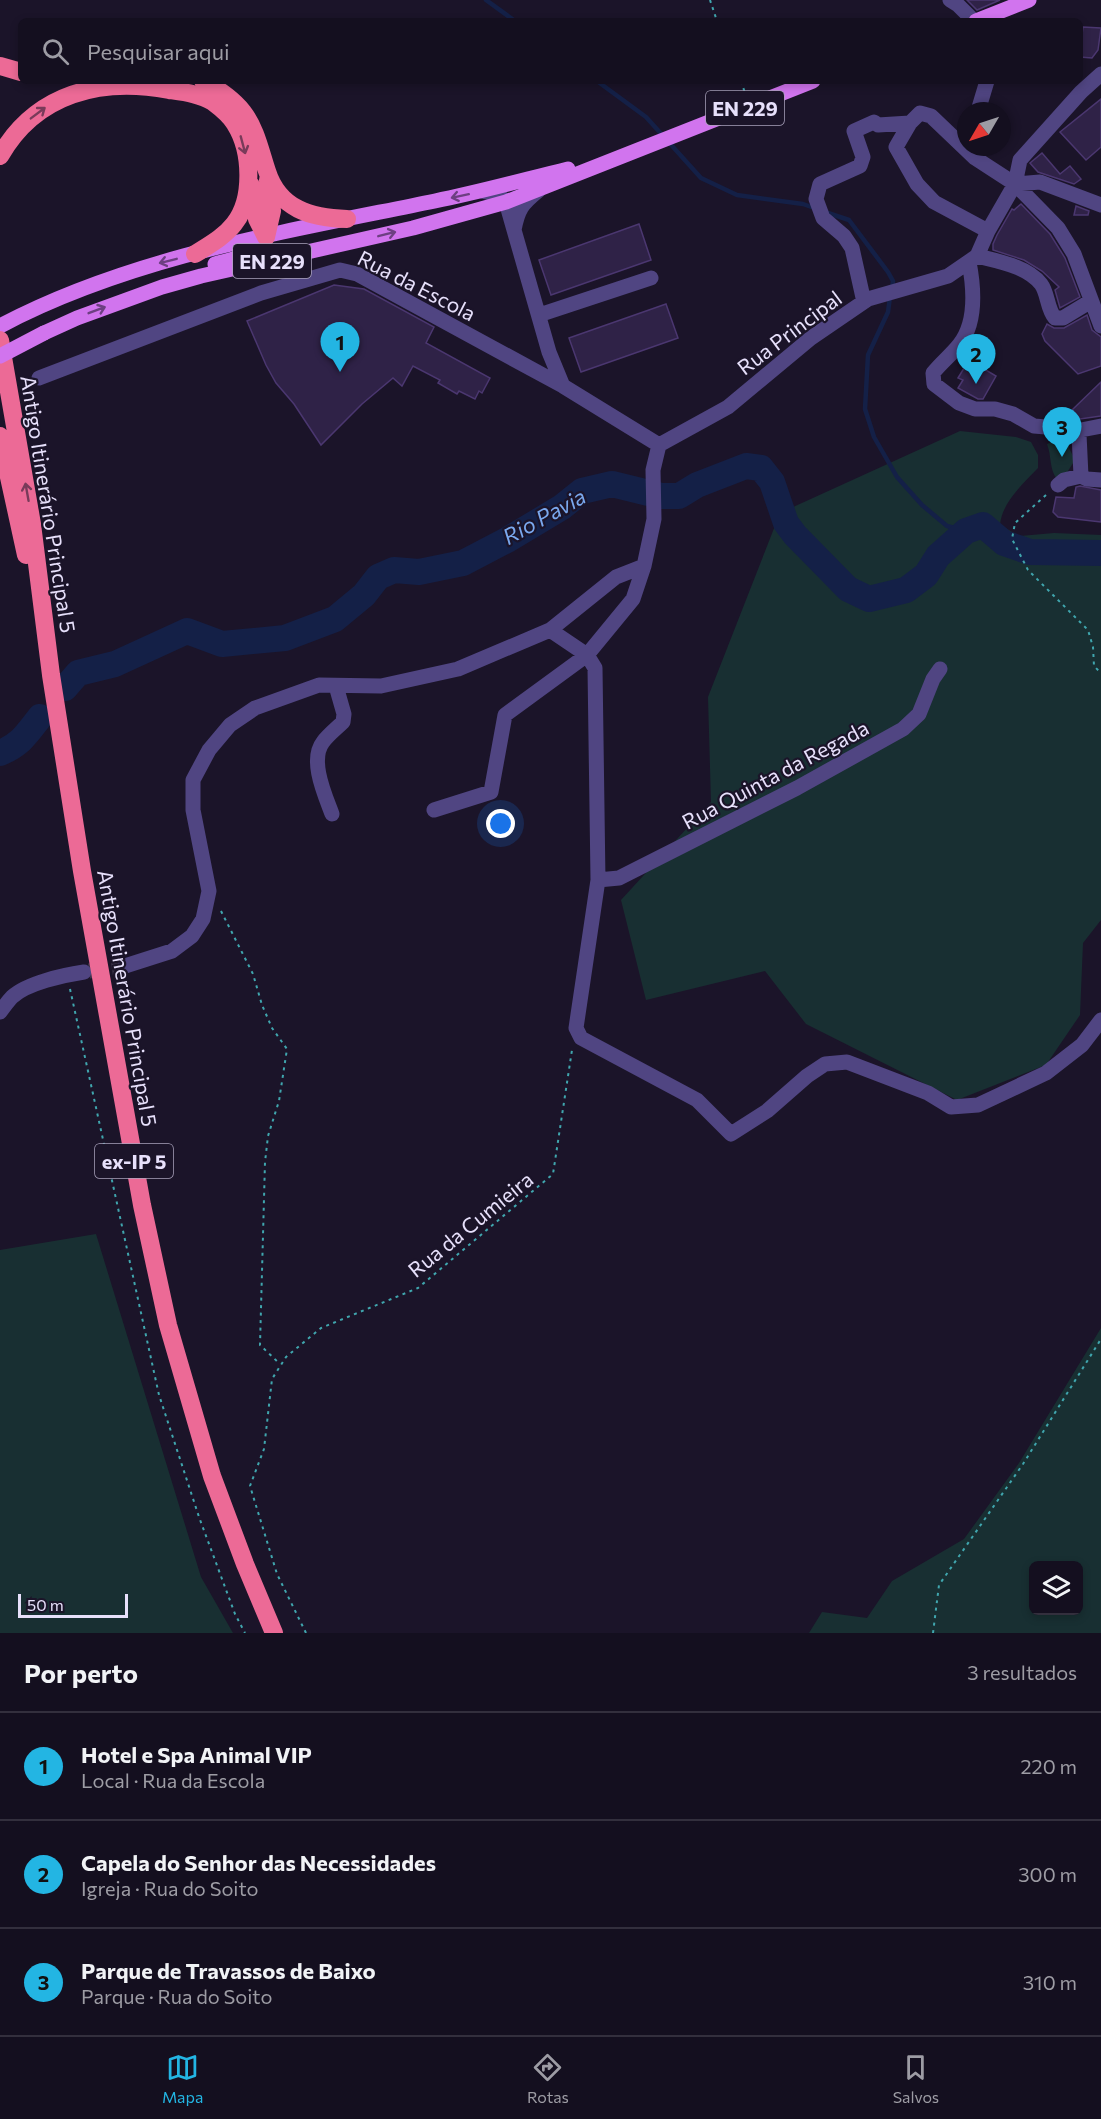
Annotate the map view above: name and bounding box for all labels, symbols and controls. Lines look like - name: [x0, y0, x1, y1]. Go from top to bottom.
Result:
- search box: [18, 18, 1083, 84]
- icon: search: [39, 35, 72, 68]
- text: Pesquisar aqui: [87, 38, 230, 65]
- road number: EN 229: [706, 91, 784, 125]
- north arrow: [957, 102, 1011, 156]
- one-way arrow: [29, 106, 45, 119]
- one-way arrow: [238, 135, 249, 154]
- one-way arrow: [451, 191, 471, 202]
- one-way arrow: [378, 228, 397, 240]
- road number: EN 229: [233, 244, 311, 278]
- street label: Rua da Escola: [354, 245, 480, 325]
- one-way arrow: [159, 255, 178, 267]
- street label: Rua Principal: [732, 285, 846, 379]
- one-way arrow: [88, 304, 106, 315]
- pin: 1: [320, 322, 360, 372]
- pin: 2: [956, 334, 996, 384]
- street label: Antigo Itinerário Principal 5: [16, 373, 82, 635]
- pin: 3: [1042, 408, 1082, 457]
- one-way arrow: [21, 482, 32, 502]
- water label: Rio Pavia: [498, 482, 590, 550]
- street label: Rua Quinta da Regada: [678, 714, 872, 834]
- your location: [486, 809, 515, 838]
- street label: Antigo Itinerário Principal 5: [93, 868, 163, 1128]
- road number: ex-IP 5: [95, 1144, 173, 1178]
- street label: Rua da Cumieira: [403, 1166, 537, 1282]
- map controls: [1029, 1561, 1083, 1615]
- button: layers: [1029, 1561, 1083, 1615]
- scale bar: [18, 1591, 128, 1618]
- text: 50 m: [27, 1595, 64, 1614]
- text: Por perto: [24, 1657, 138, 1688]
- text: 3 resultados: [967, 1660, 1077, 1684]
- text: Hotel e Spa Animal VIP: [81, 1741, 312, 1768]
- text: 1: [39, 1754, 48, 1778]
- text: 220 m: [1021, 1754, 1077, 1778]
- text: Local · Rua da Escola: [81, 1768, 265, 1792]
- text: Capela do Senhor das Necessidades: [81, 1849, 436, 1876]
- text: 2: [38, 1862, 49, 1886]
- text: 300 m: [1018, 1862, 1077, 1886]
- text: Igreja · Rua do Soito: [81, 1876, 258, 1900]
- text: Parque de Travassos de Baixo: [81, 1957, 376, 1984]
- text: 3: [38, 1970, 49, 1994]
- text: 310 m: [1023, 1970, 1077, 1994]
- text: Parque · Rua do Soito: [81, 1984, 272, 2008]
- tab: Mapa: [162, 2051, 203, 2106]
- tab: Rotas: [527, 2051, 569, 2106]
- tab: Salvos: [893, 2051, 939, 2106]

